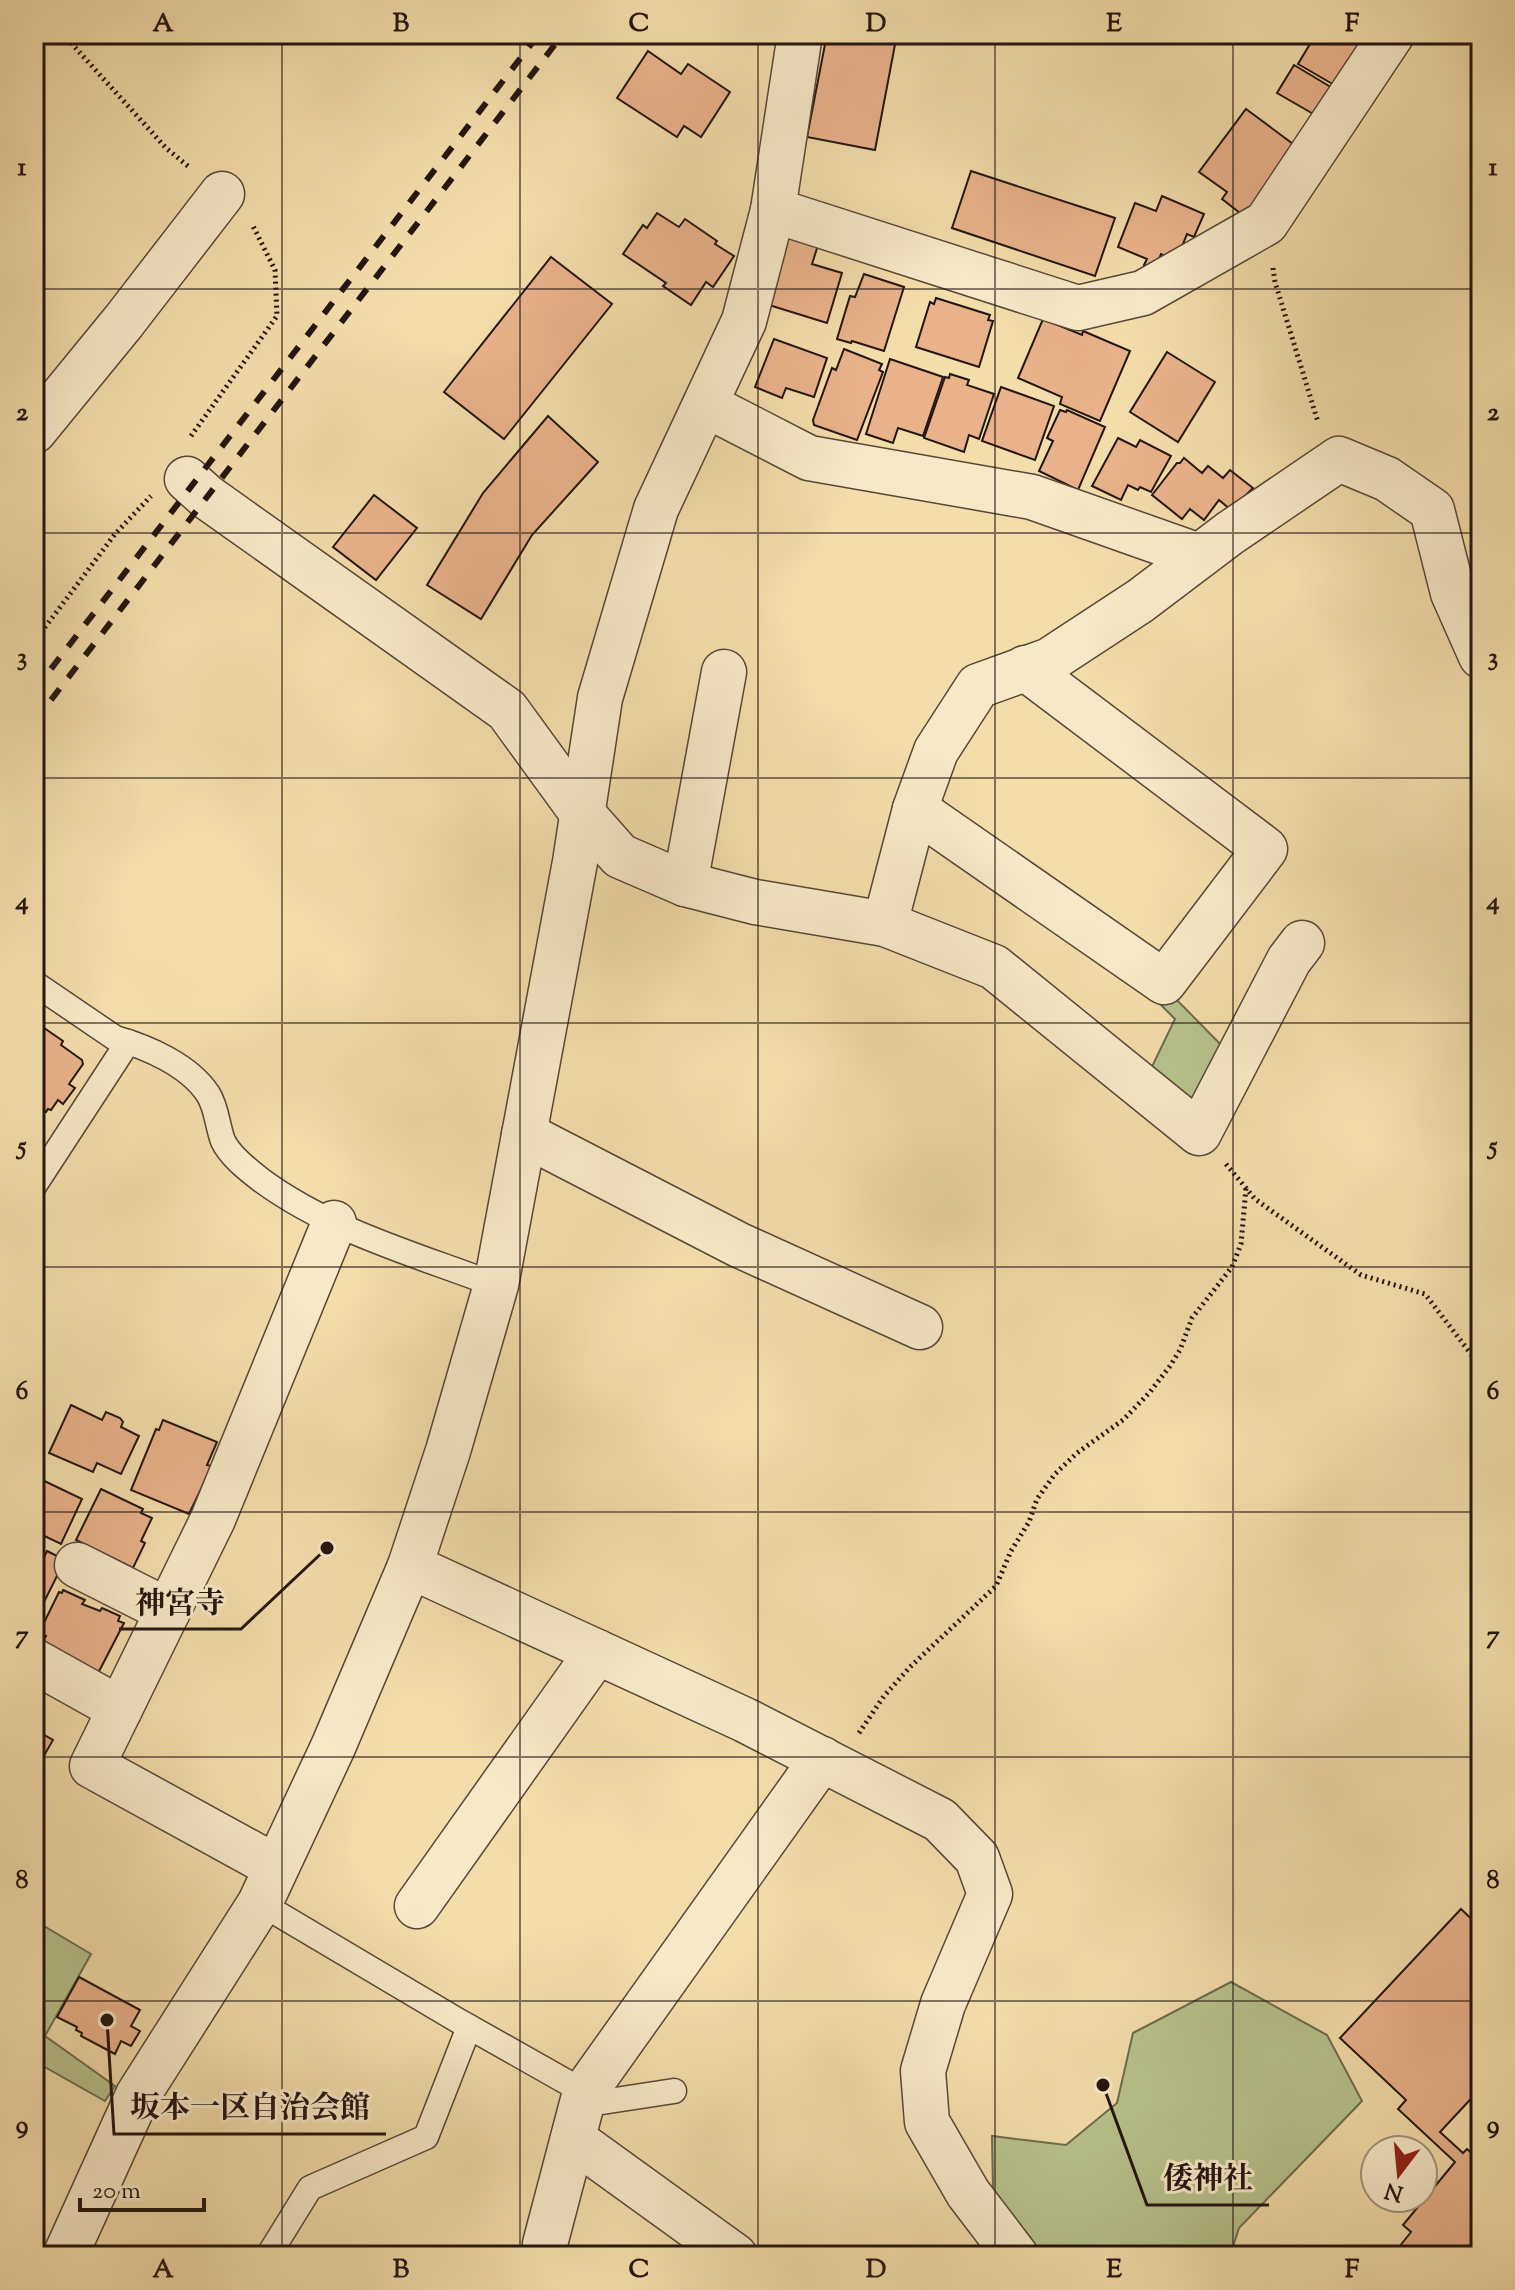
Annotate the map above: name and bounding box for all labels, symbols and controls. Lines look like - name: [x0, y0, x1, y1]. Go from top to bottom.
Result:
- text: A: [152, 6, 174, 43]
- text: B: [393, 6, 410, 43]
- text: C: [629, 6, 649, 43]
- text: D: [866, 6, 886, 43]
- text: E: [1106, 6, 1122, 43]
- text: F: [1345, 6, 1360, 43]
- text: 1: [18, 150, 27, 187]
- text: 1: [1489, 150, 1498, 187]
- text: 2: [16, 395, 29, 432]
- text: 2: [1487, 395, 1500, 432]
- text: 3: [17, 640, 27, 677]
- text: 3: [1488, 640, 1498, 677]
- text: 4: [14, 884, 29, 921]
- text: 4: [1485, 884, 1500, 921]
- text: 5: [16, 1129, 27, 1166]
- text: 5: [1487, 1129, 1498, 1166]
- text: 6: [16, 1374, 29, 1411]
- text: 6: [1487, 1374, 1500, 1411]
- callout: 神宮寺: [119, 1575, 241, 1629]
- text: 神宮寺: [135, 1584, 225, 1627]
- text: 7: [15, 1618, 29, 1655]
- text: 7: [1486, 1618, 1500, 1655]
- text: 8: [15, 1863, 29, 1900]
- text: 8: [1486, 1863, 1500, 1900]
- callout: 坂本一区自治会館: [114, 2080, 386, 2134]
- text: 坂本一区自治会館: [130, 2088, 370, 2131]
- text: 9: [16, 2108, 29, 2145]
- text: 9: [1487, 2108, 1500, 2145]
- north arrow: [1359, 2134, 1439, 2214]
- callout: 倭神社: [1147, 2151, 1269, 2205]
- text: 倭神社: [1163, 2159, 1253, 2202]
- scale bar: [80, 2162, 204, 2212]
- text: N: [1381, 2172, 1407, 2208]
- text: 20 m: [92, 2175, 141, 2209]
- text: A: [152, 2252, 174, 2289]
- text: B: [393, 2252, 410, 2289]
- text: C: [629, 2252, 649, 2289]
- text: D: [866, 2252, 886, 2289]
- text: E: [1106, 2252, 1122, 2289]
- text: F: [1345, 2252, 1360, 2289]

